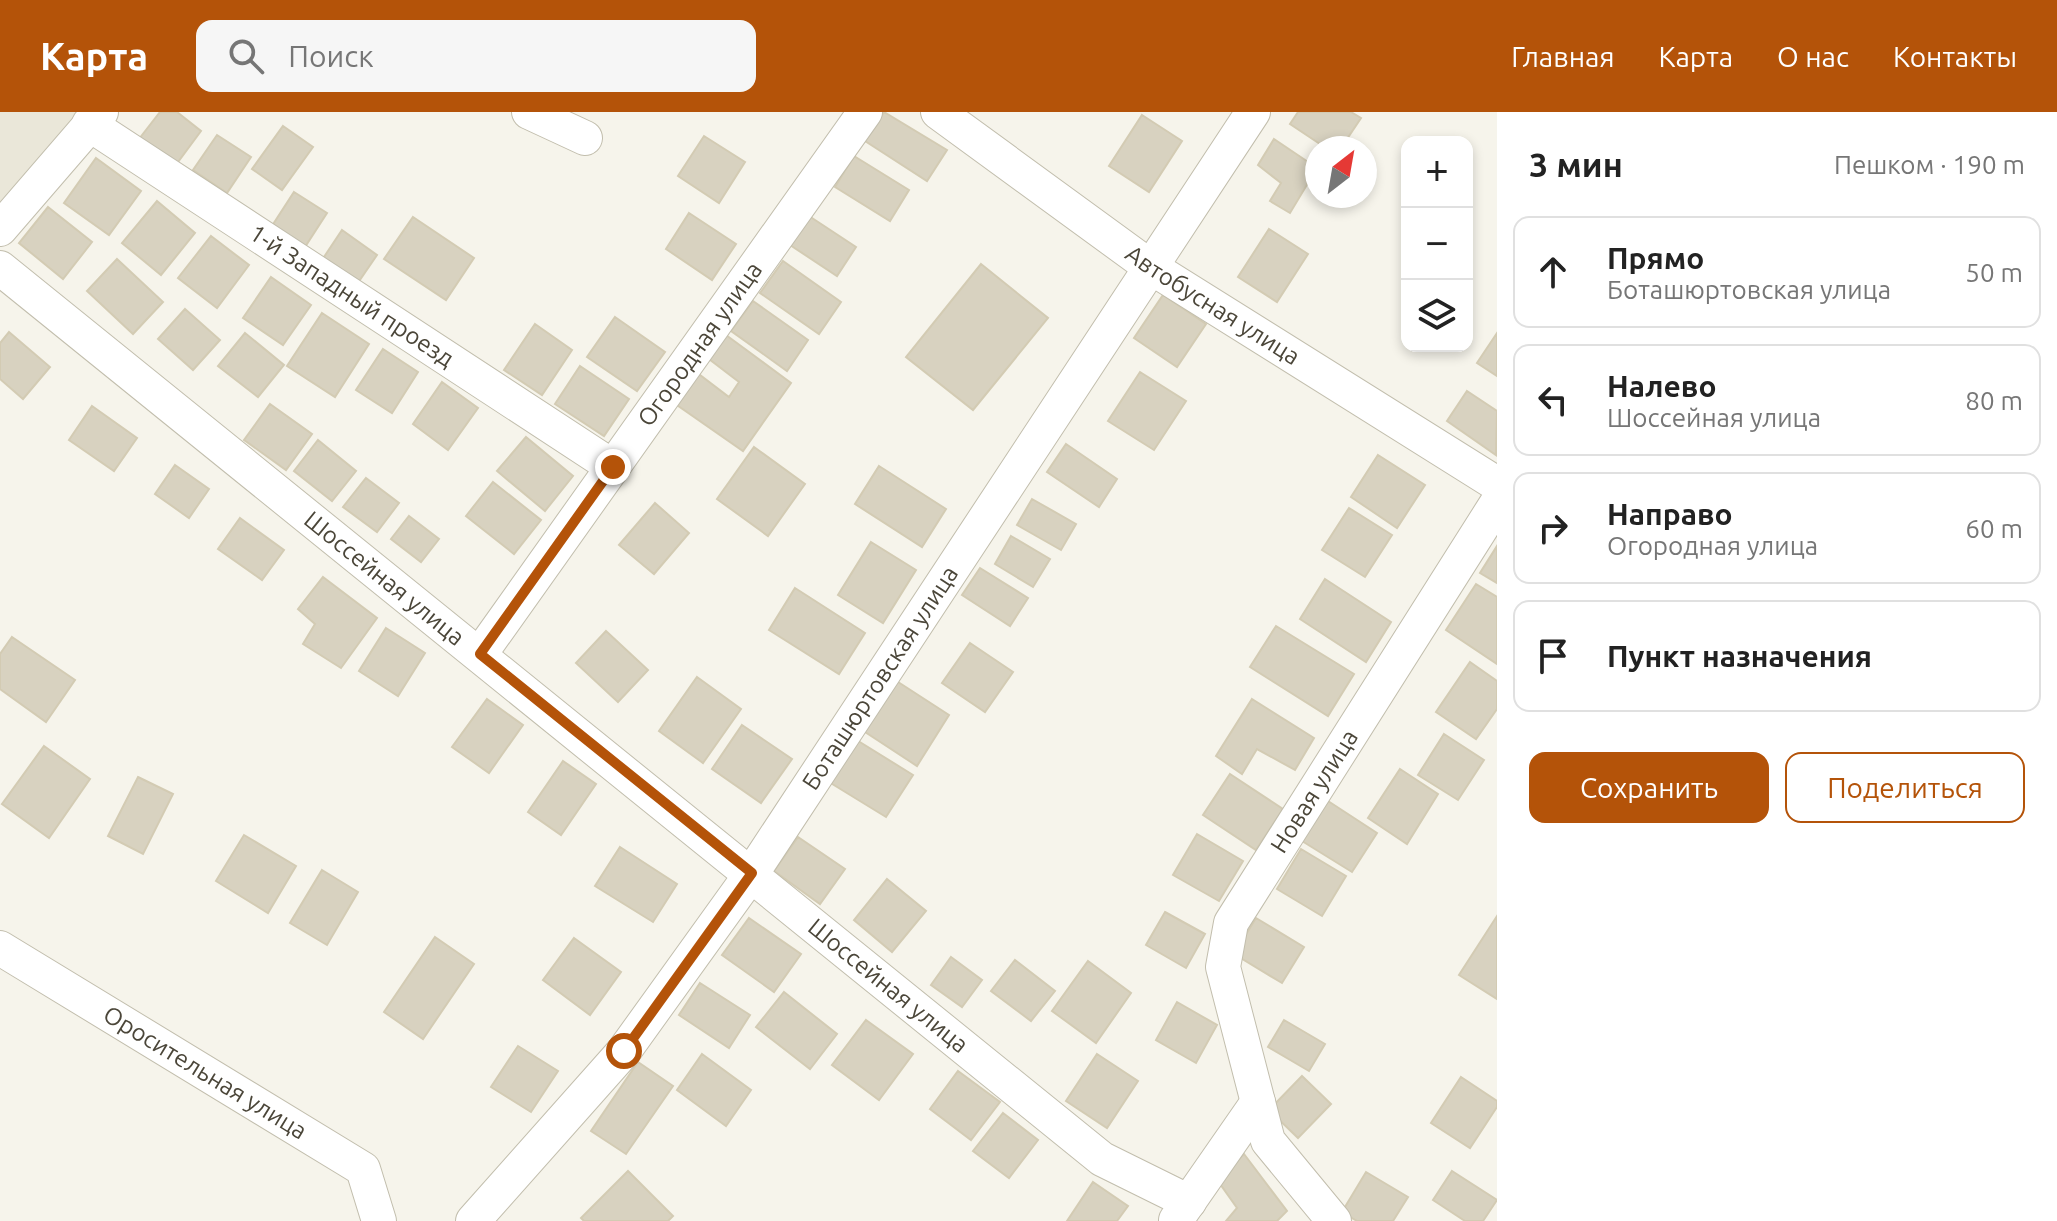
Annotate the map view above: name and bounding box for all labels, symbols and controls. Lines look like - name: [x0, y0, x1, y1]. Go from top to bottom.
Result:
- search box: [196, 20, 756, 92]
- icon: search: [224, 34, 268, 78]
- text: Карта: [40, 35, 148, 77]
- text: Поиск: [288, 39, 374, 73]
- text: Главная: [1511, 41, 1614, 72]
- text: Карта: [1658, 41, 1733, 72]
- text: О нас: [1777, 41, 1849, 72]
- text: Контакты: [1893, 41, 2017, 72]
- north arrow: [1305, 136, 1377, 208]
- map controls: [1401, 136, 1473, 352]
- button: +: [1401, 136, 1473, 208]
- text: 3 мин: [1529, 145, 1623, 183]
- text: Пешком · 190 m: [1834, 150, 2025, 179]
- button: −: [1401, 208, 1473, 280]
- street label: 1-й Западный проезд: [245, 219, 459, 372]
- street label: Автобусная улица: [1121, 240, 1305, 370]
- text: Прямо: [1607, 241, 1704, 275]
- icon: ahead: [1531, 250, 1575, 294]
- street label: Огородная улица: [632, 257, 767, 431]
- text: 50 m: [1965, 258, 2023, 287]
- text: Боташюртовская улица: [1607, 275, 1891, 304]
- button: layers: [1401, 280, 1473, 352]
- text: Налево: [1607, 369, 1717, 403]
- icon: left: [1531, 378, 1575, 422]
- text: 80 m: [1965, 386, 2023, 415]
- text: Шоссейная улица: [1607, 403, 1821, 432]
- route end: [595, 449, 631, 485]
- text: Направо: [1607, 497, 1733, 531]
- street label: Шоссейная улица: [299, 506, 470, 651]
- icon: right: [1531, 506, 1575, 550]
- text: 60 m: [1965, 514, 2023, 543]
- text: Огородная улица: [1607, 531, 1818, 560]
- street label: Боташюртовская улица: [797, 561, 963, 795]
- icon: arrive: [1531, 634, 1575, 678]
- text: Пункт назначения: [1607, 639, 1872, 673]
- street label: Новая улица: [1265, 724, 1363, 858]
- button: Сохранить: [1529, 752, 1769, 823]
- button: Поделиться: [1785, 752, 2025, 823]
- street label: Шоссейная улица: [803, 913, 974, 1058]
- street label: Оросительная улица: [99, 1000, 312, 1144]
- route start: [606, 1033, 642, 1069]

